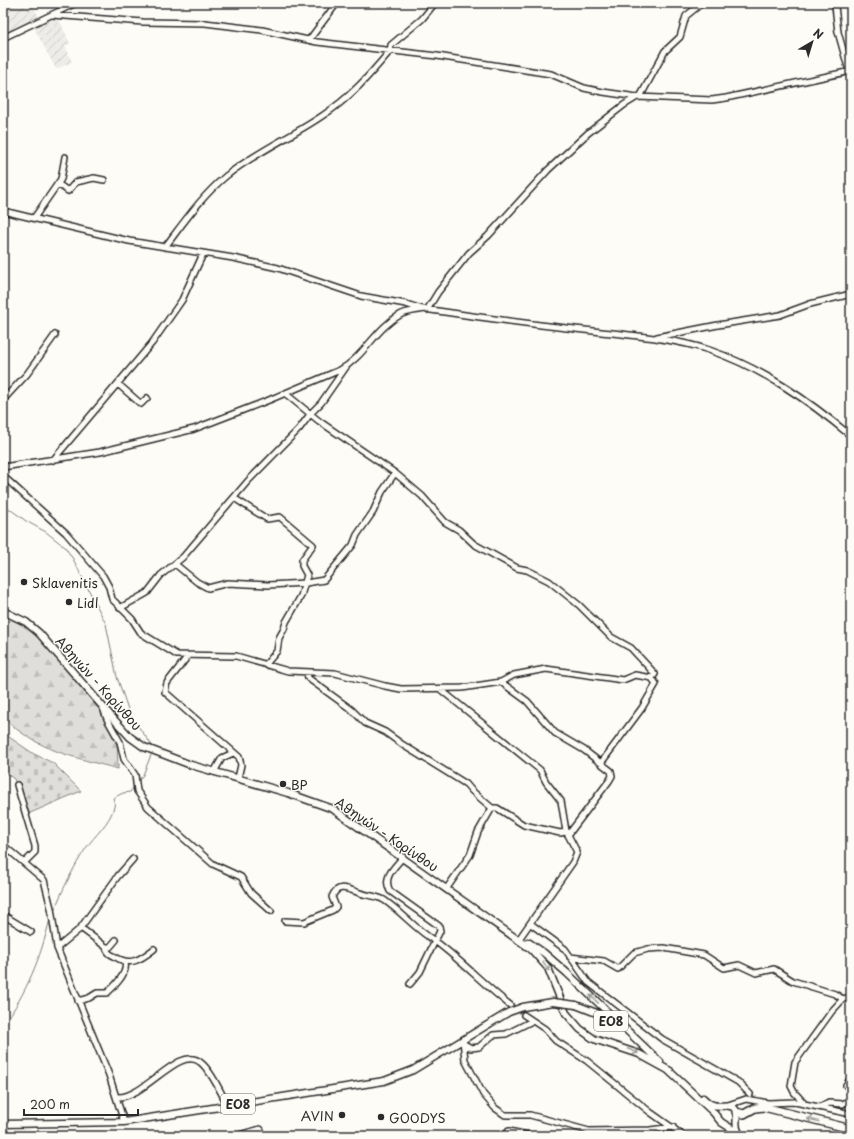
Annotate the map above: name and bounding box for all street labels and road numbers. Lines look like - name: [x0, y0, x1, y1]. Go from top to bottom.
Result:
- street label: Αθηνών - Κορίνθου: [51, 632, 147, 734]
- street label: Αθηνών - Κορίνθου: [332, 792, 442, 876]
- road number: ΕΟ8: [594, 1011, 628, 1031]
- road number: ΕΟ8: [221, 1094, 255, 1114]

